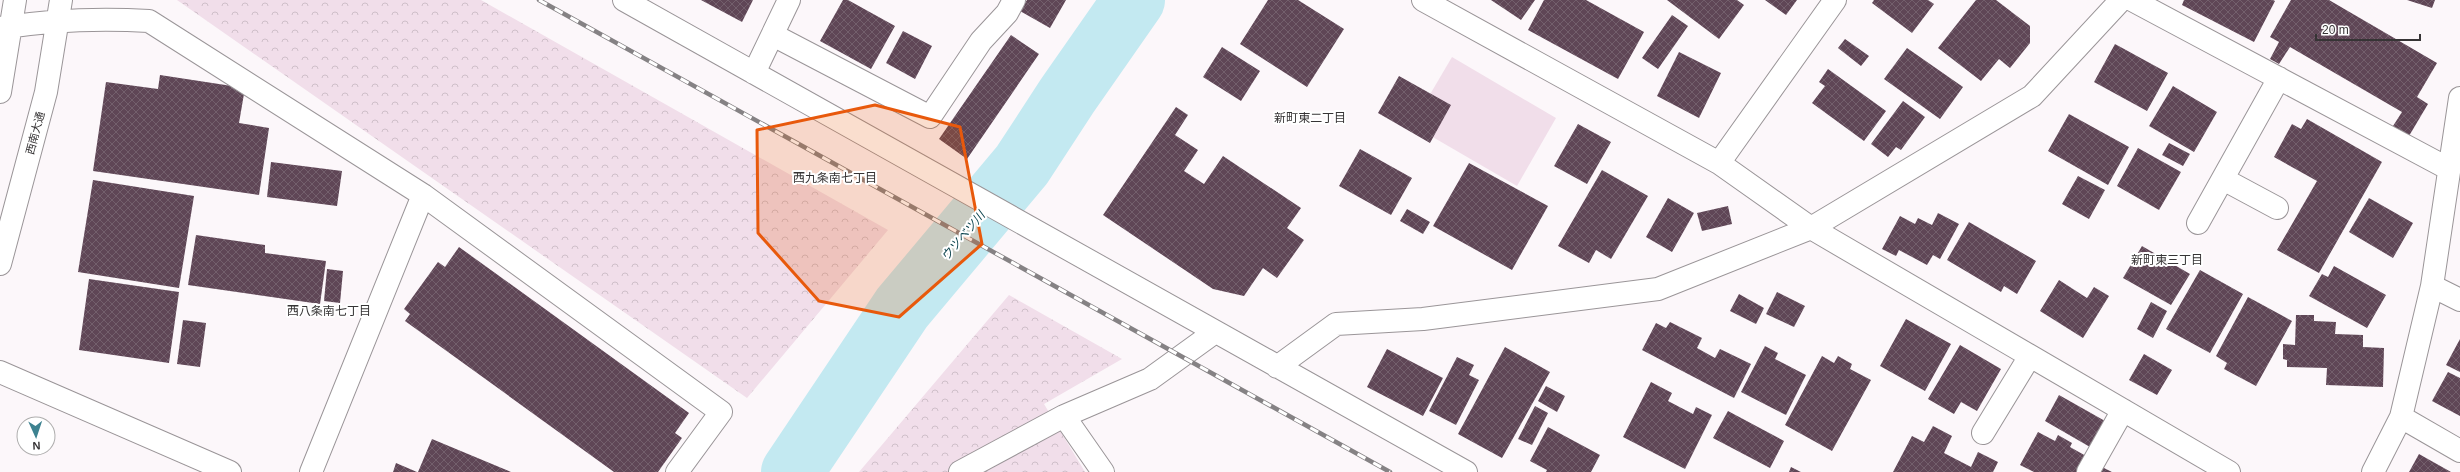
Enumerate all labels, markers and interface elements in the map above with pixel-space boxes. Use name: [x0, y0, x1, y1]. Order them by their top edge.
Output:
scale bar: [2316, 16, 2420, 42]
text: 20 m: [2322, 23, 2349, 37]
street label: 西南大通: [24, 110, 46, 156]
district label: 新町東二丁目: [1274, 111, 1346, 125]
district label: 西九条南七丁目: [793, 171, 877, 185]
water label: ウツベツ川: [938, 207, 989, 263]
district label: 新町東三丁目: [2131, 253, 2203, 267]
district label: 西八条南七丁目: [287, 304, 371, 318]
north arrow: [16, 416, 56, 456]
text: N: [32, 440, 41, 452]

